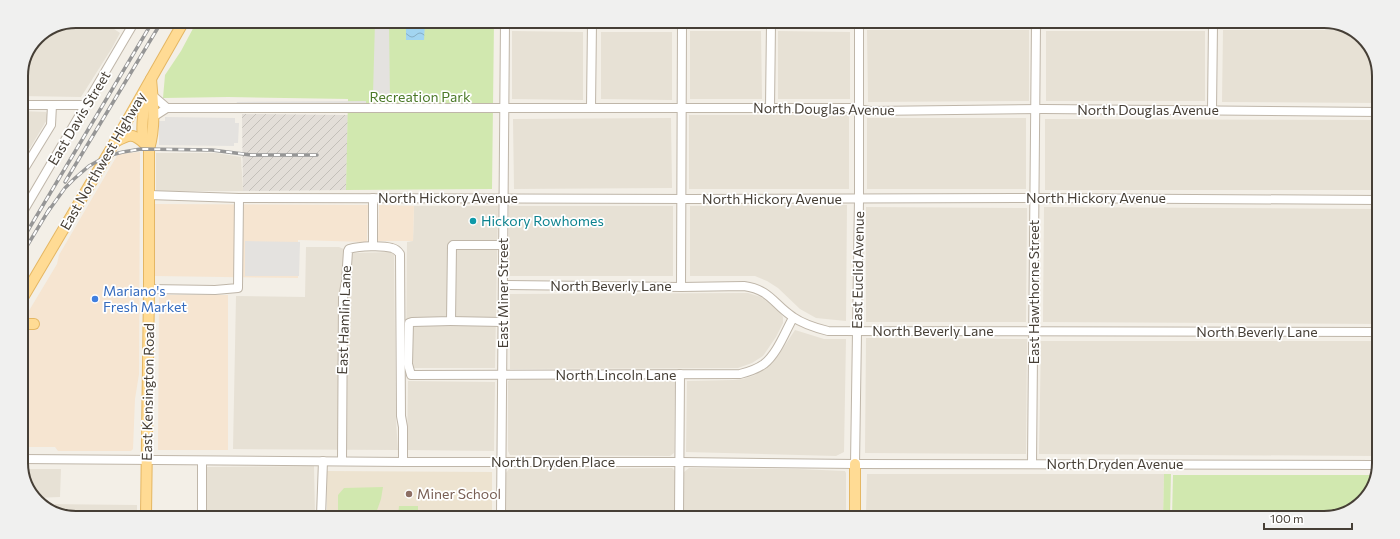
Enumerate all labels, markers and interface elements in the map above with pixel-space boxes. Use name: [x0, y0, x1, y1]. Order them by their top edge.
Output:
street label: East Davis Street: [44, 67, 114, 168]
park label: Recreation Park: [370, 88, 471, 105]
street label: East Northwest Highway: [56, 89, 149, 233]
street label: North Douglas Avenue: [753, 99, 895, 118]
street label: North Douglas Avenue: [1077, 101, 1219, 118]
street label: North Hickory Avenue: [378, 189, 518, 206]
street label: North Hickory Avenue: [1026, 189, 1166, 206]
street label: North Hickory Avenue: [702, 190, 842, 207]
street label: East Euclid Avenue: [848, 211, 867, 329]
place label: Hickory Rowhomes: [481, 212, 604, 229]
marker: Hickory Rowhomes: [468, 216, 478, 226]
street label: East Hawthorne Street: [1025, 219, 1042, 364]
street label: East Miner Street: [494, 237, 511, 348]
street label: East Hamlin Lane: [333, 265, 354, 375]
street label: North Beverly Lane: [550, 277, 672, 294]
place label: Mariano's Fresh Market: [103, 282, 187, 315]
marker: Mariano's Fresh Market: [90, 294, 100, 304]
street label: North Beverly Lane: [872, 322, 994, 339]
street label: East Kensington Road: [138, 323, 157, 461]
street label: North Beverly Lane: [1196, 323, 1318, 340]
street label: North Lincoln Lane: [556, 366, 676, 383]
street label: North Dryden Place: [491, 453, 615, 470]
street label: North Dryden Avenue: [1047, 455, 1183, 472]
place label: Miner School: [417, 485, 501, 502]
marker: Miner School: [404, 489, 414, 499]
scale bar: [1264, 505, 1352, 531]
text: 100 m: [1270, 511, 1304, 525]

